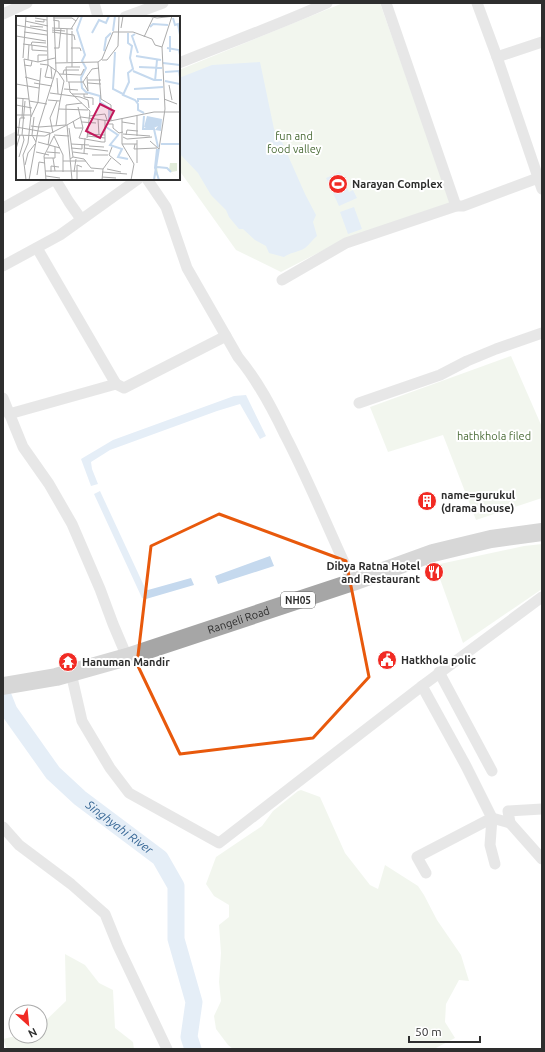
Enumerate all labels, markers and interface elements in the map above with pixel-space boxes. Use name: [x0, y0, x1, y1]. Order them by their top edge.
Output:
inset map: [16, 16, 180, 180]
park label: fun and food valley: [267, 130, 322, 155]
sports icon: Narayan Complex: [327, 173, 349, 195]
place label: Narayan Complex: [352, 178, 443, 190]
park label: hathkhola filed: [457, 430, 531, 442]
place label: name=gurukul (drama house): [441, 489, 516, 515]
building icon: name=gurukul (drama house): [416, 490, 438, 512]
place label: Dibya Ratna Hotel and Restaurant: [327, 560, 421, 585]
restaurant icon: Dibya Ratna Hotel and Restaurant: [423, 561, 445, 583]
road number: NH05: [281, 592, 315, 608]
street label: Rangeli Road: [206, 604, 271, 636]
public building icon: Hatkhola polic: [376, 649, 398, 671]
temple icon: Hanuman Mandir: [57, 651, 79, 673]
place label: Hatkhola polic: [401, 654, 477, 666]
place label: Hanuman Mandir: [82, 656, 170, 668]
water label: Singhyahi River: [83, 797, 156, 857]
north arrow: [8, 1004, 48, 1044]
scale bar: [409, 1018, 480, 1044]
text: 50 m: [415, 1025, 442, 1038]
text: N: [26, 1026, 39, 1040]

